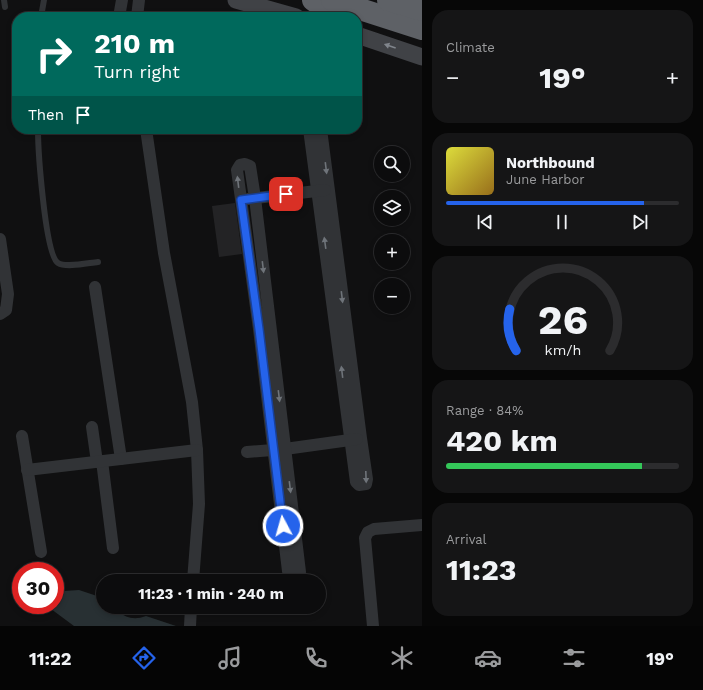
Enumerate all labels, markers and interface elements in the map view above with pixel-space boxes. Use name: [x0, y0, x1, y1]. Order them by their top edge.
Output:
text: 210 m: [94, 27, 175, 60]
icon: right: [28, 28, 80, 80]
text: Climate: [446, 40, 495, 55]
one-way arrow: [383, 43, 395, 49]
text: 19°: [539, 60, 586, 95]
text: Turn right: [94, 61, 180, 82]
text: −: [446, 65, 459, 90]
text: +: [666, 65, 679, 90]
icon: arrive: [72, 104, 94, 126]
text: Then: [28, 106, 64, 124]
map controls: [374, 146, 410, 314]
button: search: [374, 146, 410, 182]
text: Northbound: [506, 154, 595, 172]
one-way arrow: [323, 162, 329, 174]
text: June Harbor: [506, 172, 585, 187]
one-way arrow: [235, 176, 242, 188]
pin: [269, 177, 303, 211]
icon: arrive: [275, 183, 297, 205]
button: layers: [374, 190, 410, 226]
icon: previous: [474, 211, 496, 233]
icon: pause: [551, 211, 573, 233]
icon: next: [629, 211, 651, 233]
button: +: [374, 234, 410, 270]
one-way arrow: [322, 237, 328, 249]
one-way arrow: [260, 261, 266, 273]
button: −: [374, 278, 410, 314]
one-way arrow: [339, 291, 345, 303]
text: 26: [537, 295, 588, 344]
text: km/h: [544, 342, 581, 358]
one-way arrow: [339, 366, 345, 378]
one-way arrow: [276, 390, 282, 402]
text: Range · 84%: [446, 403, 523, 418]
text: 420 km: [446, 423, 558, 458]
one-way arrow: [363, 471, 369, 484]
one-way arrow: [287, 481, 293, 493]
position arrow: [262, 505, 304, 547]
text: Arrival: [446, 532, 487, 547]
text: 11:23: [446, 552, 517, 587]
speed limit sign: 30: [12, 562, 64, 614]
text: 11:23 · 1 min · 240 m: [138, 585, 284, 603]
icon: directions: [130, 644, 158, 672]
icon: music: [216, 644, 244, 672]
icon: phone: [302, 644, 330, 672]
icon: climate: [388, 644, 416, 672]
icon: car: [474, 644, 502, 672]
icon: filters: [560, 644, 588, 672]
text: 11:22: [29, 648, 71, 669]
text: 19°: [646, 648, 674, 669]

